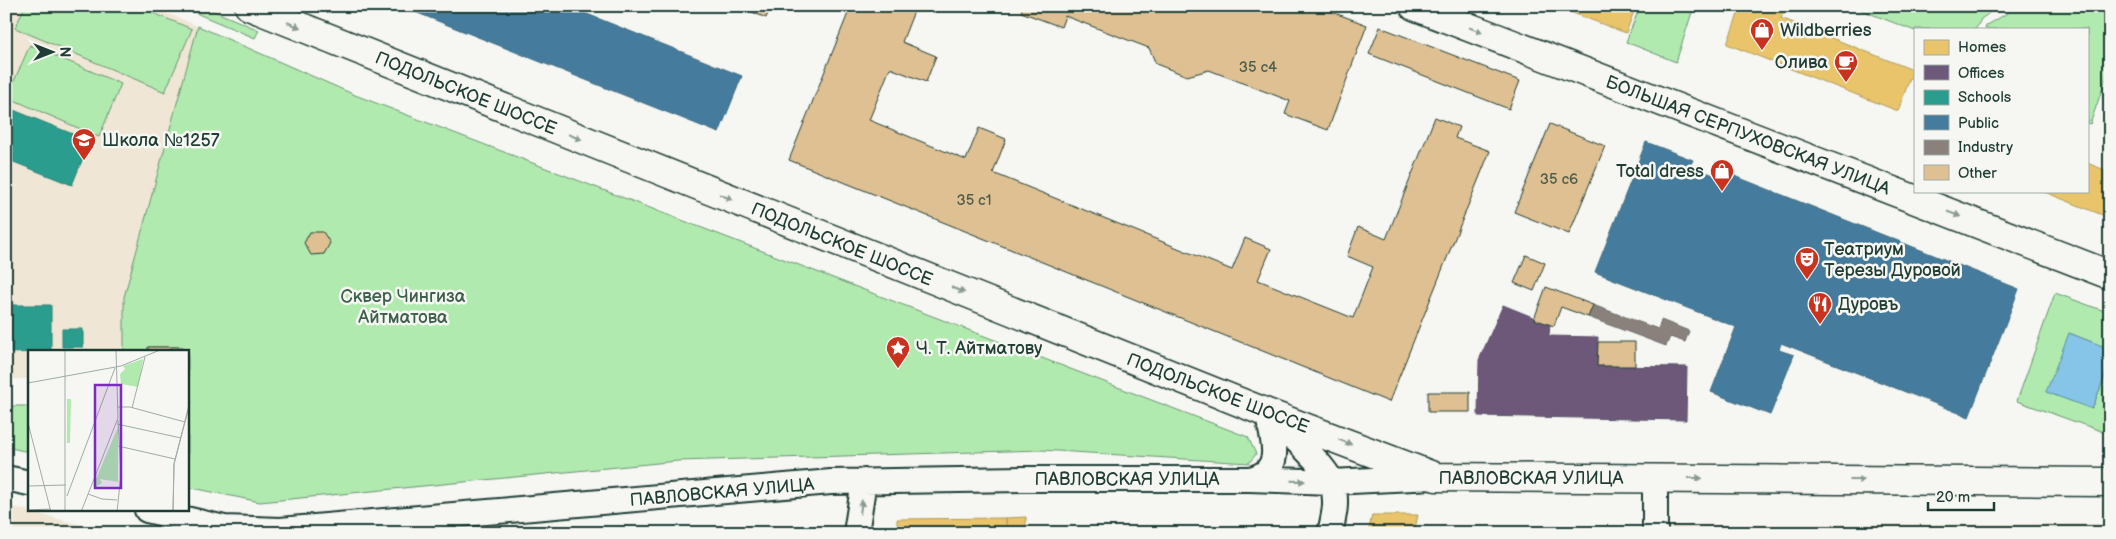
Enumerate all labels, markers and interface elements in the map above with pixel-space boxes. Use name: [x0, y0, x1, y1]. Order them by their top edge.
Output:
shop icon: Wildberries: [1749, 17, 1775, 51]
place label: Wildberries: [1780, 20, 1872, 41]
one-way arrow: [287, 21, 302, 29]
one-way arrow: [1468, 27, 1483, 34]
north arrow: [28, 28, 78, 78]
legend: [1914, 28, 2088, 192]
text: Homes: [1958, 38, 2007, 57]
text: N: [56, 47, 73, 57]
street label: ПОДОЛЬСКОЕ ШОССЕ: [372, 47, 560, 139]
cafe icon: Олива: [1833, 49, 1859, 83]
place label: Олива: [1775, 52, 1828, 73]
house number: 35 с4: [1239, 58, 1277, 77]
text: Offices: [1958, 64, 2005, 83]
street label: БОЛЬШАЯ СЕРПУХОВСКАЯ УЛИЦА: [1603, 71, 1893, 200]
text: Schools: [1958, 88, 2012, 107]
text: Public: [1958, 114, 1999, 133]
school or university icon: Школа №1257: [71, 127, 97, 161]
place label: Школа №1257: [102, 130, 220, 151]
one-way arrow: [568, 133, 583, 141]
text: Industry: [1958, 138, 2013, 157]
shop icon: Total dress: [1709, 158, 1735, 192]
place label: Total dress: [1616, 161, 1704, 182]
text: Other: [1958, 164, 1997, 183]
house number: 35 с6: [1540, 170, 1578, 189]
house number: 35 с1: [956, 191, 992, 210]
one-way arrow: [719, 194, 733, 202]
street label: ПОДОЛЬСКОЕ ШОССЕ: [748, 198, 936, 290]
one-way arrow: [1947, 211, 1961, 219]
place label: Театриум Терезы Дуровой: [1824, 239, 1961, 281]
theatre icon: Театриум Терезы Дуровой: [1794, 246, 1820, 280]
park label: Сквер Чингиза Айтматова: [341, 286, 466, 328]
one-way arrow: [951, 286, 966, 294]
restaurant icon: Дуровъ: [1807, 291, 1833, 325]
place label: Дуровъ: [1838, 294, 1898, 315]
place icon: Ч. Т. Айтматову: [885, 335, 911, 369]
place label: Ч. Т. Айтматову: [916, 338, 1043, 359]
street label: ПОДОЛЬСКОЕ ШОССЕ: [1124, 349, 1312, 438]
inset map: [28, 350, 189, 512]
one-way arrow: [1338, 439, 1352, 447]
street label: ПАВЛОВСКАЯ УЛИЦА: [1439, 468, 1624, 489]
street label: ПАВЛОВСКАЯ УЛИЦА: [1035, 469, 1220, 490]
street label: ПАВЛОВСКАЯ УЛИЦА: [629, 474, 815, 511]
one-way arrow: [1687, 474, 1703, 482]
one-way arrow: [1850, 476, 1866, 484]
one-way arrow: [1290, 477, 1306, 485]
scale bar: [1928, 479, 1995, 511]
text: 20 m: [1936, 488, 1970, 507]
one-way arrow: [857, 498, 865, 514]

